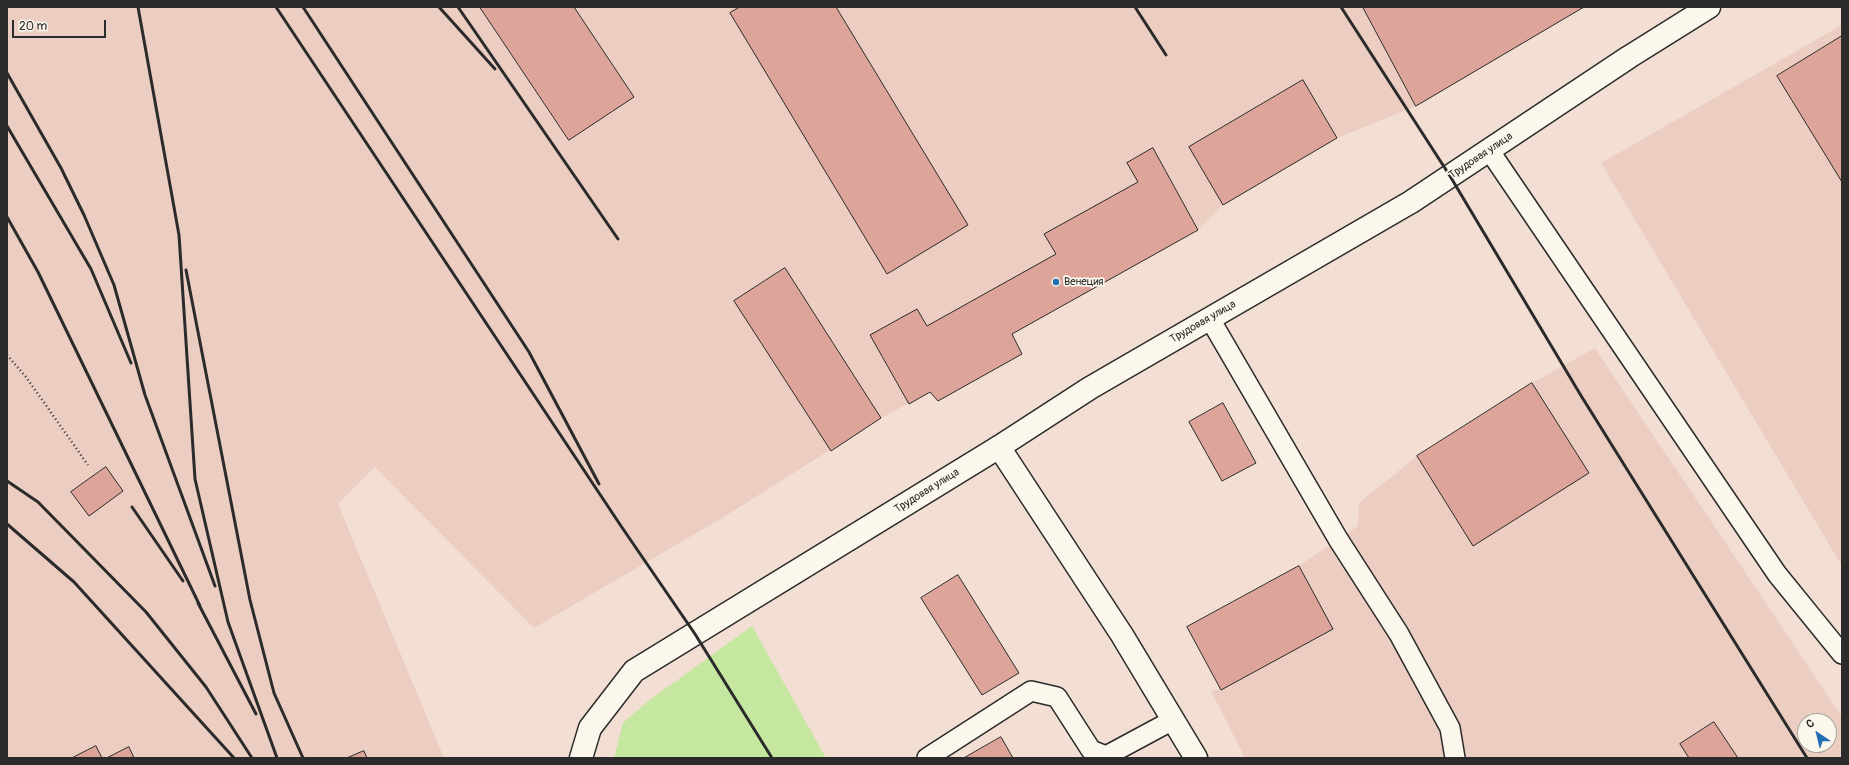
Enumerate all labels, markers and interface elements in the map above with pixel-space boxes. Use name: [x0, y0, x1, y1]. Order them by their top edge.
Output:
scale bar: [14, 12, 108, 38]
text: 20 m: [19, 19, 47, 34]
street label: Трудовая улица: [1447, 130, 1515, 182]
place label: Венеция: [1064, 275, 1104, 289]
marker: Венеция: [1051, 277, 1061, 287]
street label: Трудовая улица: [1168, 298, 1238, 346]
street label: Трудовая улица: [892, 466, 962, 516]
north arrow: [1797, 713, 1837, 753]
text: С: [1804, 716, 1817, 731]

